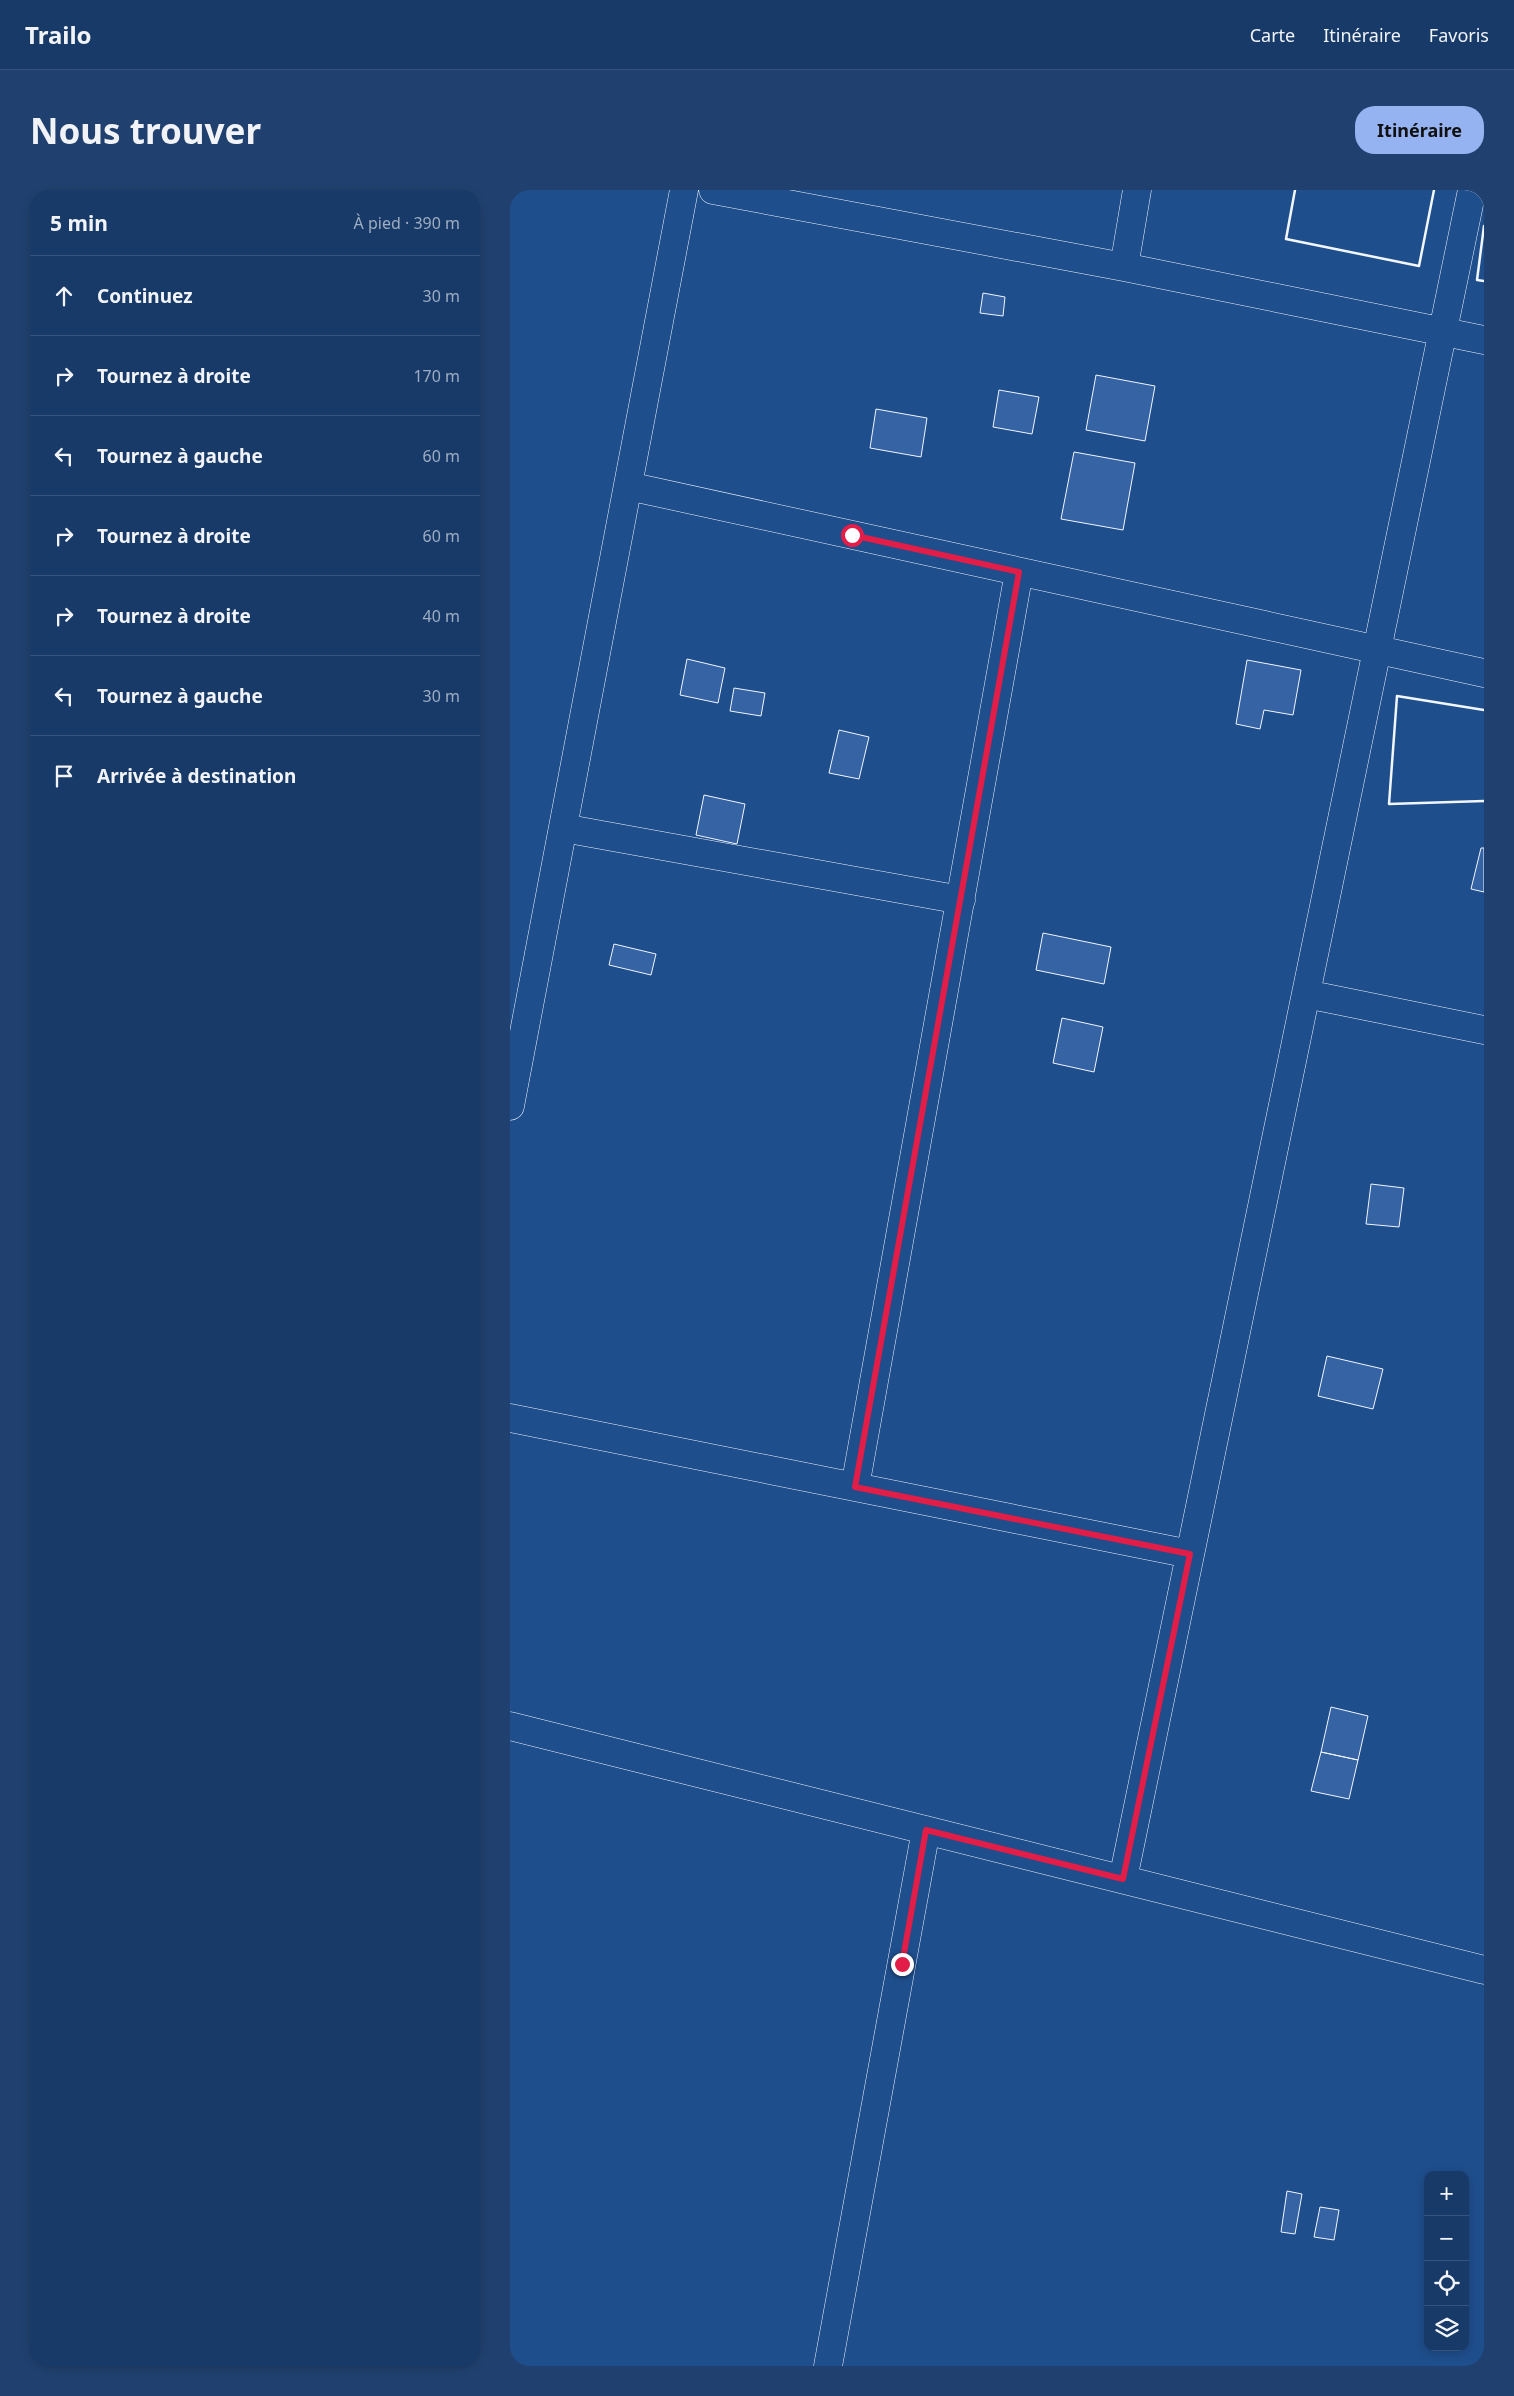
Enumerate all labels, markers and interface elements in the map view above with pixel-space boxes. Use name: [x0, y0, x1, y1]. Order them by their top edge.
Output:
text: Trailo: [25, 18, 92, 51]
text: Carte: [1250, 23, 1295, 47]
text: Itinéraire: [1323, 23, 1401, 47]
text: Favoris: [1429, 23, 1489, 47]
button: Itinéraire: [1355, 106, 1484, 154]
text: Nous trouver: [30, 107, 261, 154]
text: 5 min: [50, 209, 108, 237]
text: À pied · 390 m: [354, 212, 460, 234]
icon: ahead: [50, 282, 78, 310]
text: Continuez: [97, 283, 193, 309]
text: 30 m: [423, 285, 460, 307]
icon: right: [50, 362, 78, 390]
text: Tournez à droite: [97, 363, 251, 389]
text: 170 m: [413, 365, 460, 387]
icon: left: [50, 442, 78, 470]
text: Tournez à gauche: [97, 443, 263, 469]
text: 60 m: [423, 445, 460, 467]
icon: right: [50, 522, 78, 550]
text: Tournez à droite: [97, 523, 251, 549]
route start: [841, 524, 864, 547]
text: 60 m: [423, 525, 460, 547]
icon: right: [50, 602, 78, 630]
text: Tournez à droite: [97, 603, 251, 629]
text: 40 m: [423, 605, 460, 627]
icon: left: [50, 682, 78, 710]
text: Tournez à gauche: [97, 683, 263, 709]
text: 30 m: [423, 685, 460, 707]
icon: arrive: [50, 762, 78, 790]
text: Arrivée à destination: [97, 763, 296, 789]
route end: [891, 1953, 914, 1976]
map controls: [1424, 2171, 1469, 2351]
button: +: [1424, 2171, 1469, 2216]
button: −: [1424, 2216, 1469, 2261]
button: locate: [1424, 2261, 1469, 2306]
button: layers: [1424, 2306, 1469, 2351]

